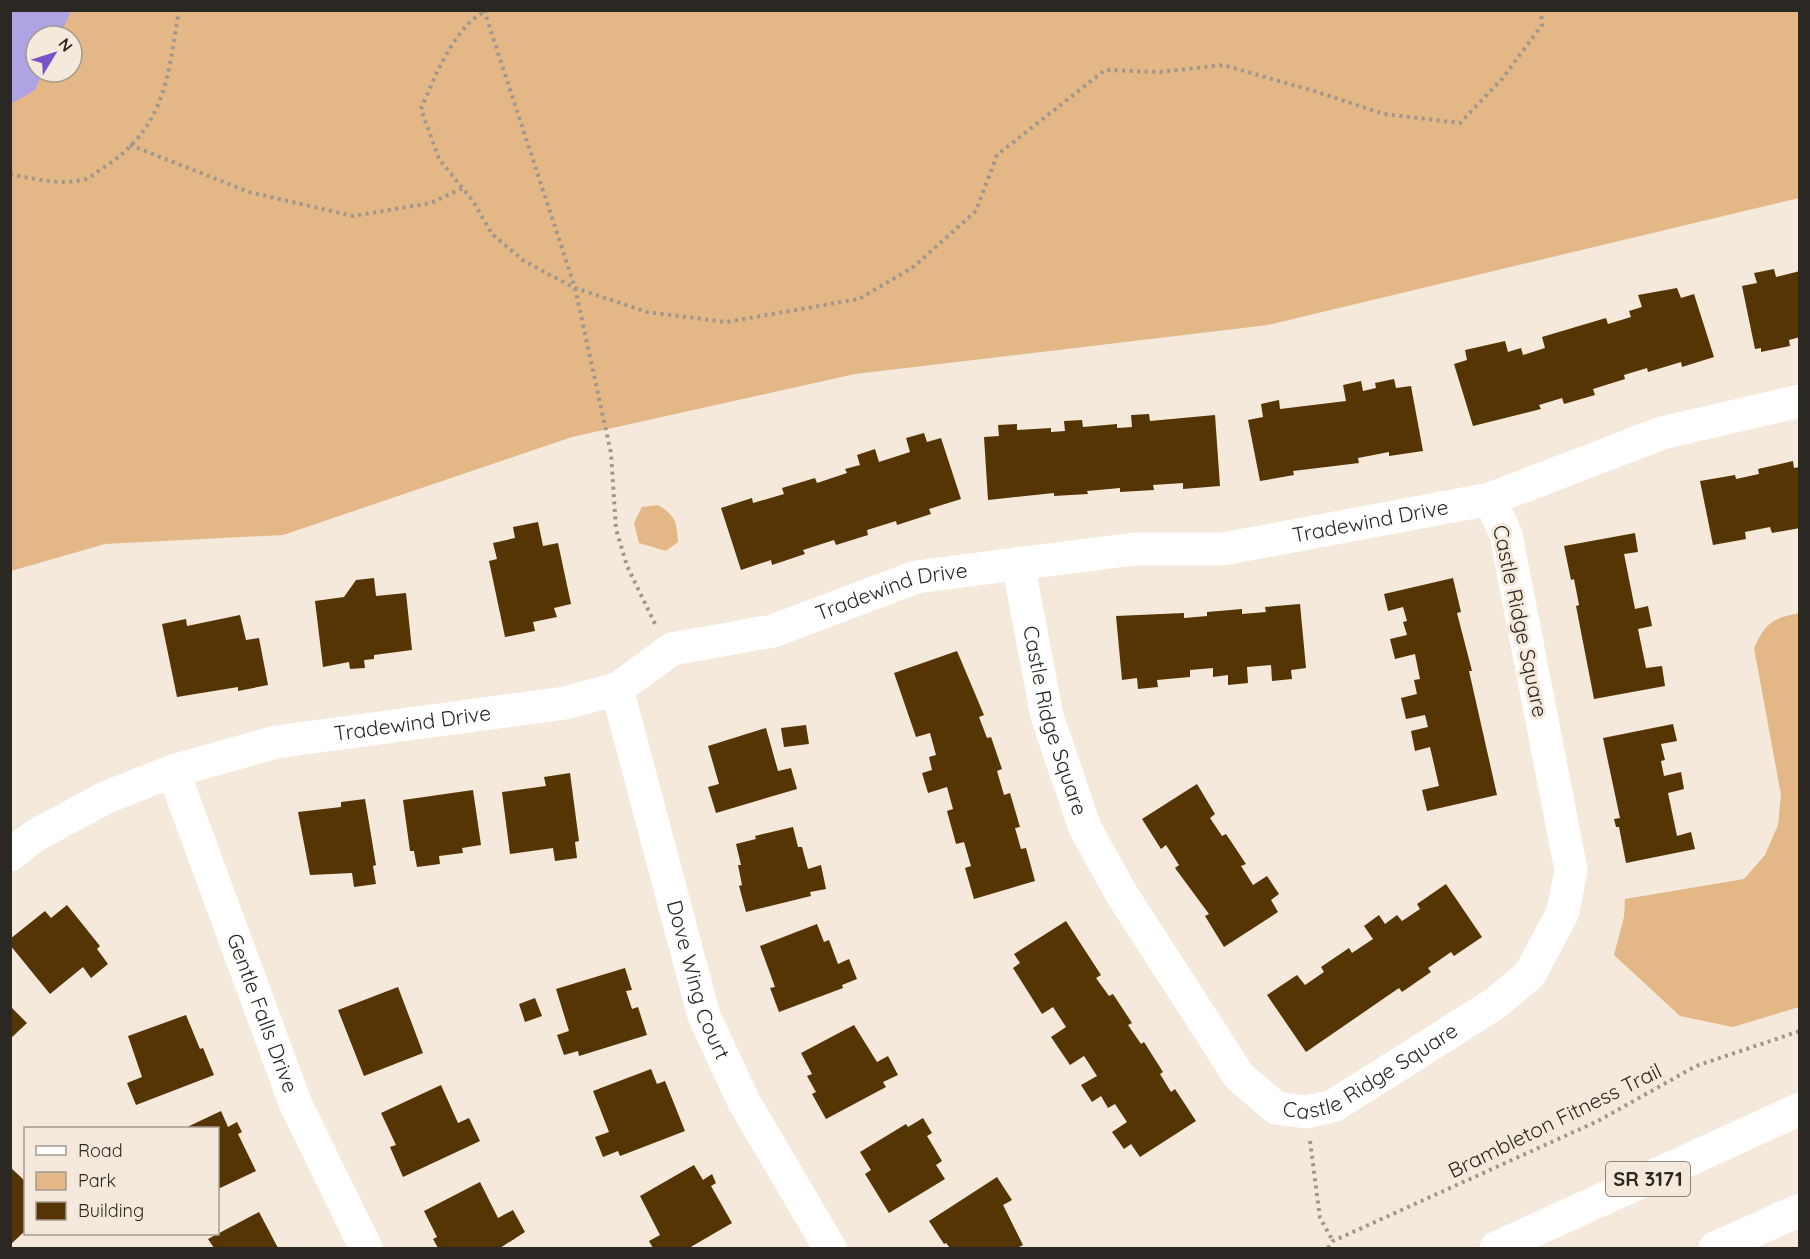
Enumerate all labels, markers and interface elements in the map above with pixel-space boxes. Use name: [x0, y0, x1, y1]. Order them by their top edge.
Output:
north arrow: [24, 24, 84, 84]
text: N: [54, 34, 77, 56]
street label: Tradewind Drive: [1290, 493, 1450, 548]
street label: Castle Ridge Square: [1488, 522, 1554, 719]
street label: Tradewind Drive: [812, 557, 969, 626]
street label: Castle Ridge Square: [1018, 623, 1094, 819]
street label: Tradewind Drive: [332, 699, 492, 746]
street label: Dove Wing Court: [662, 897, 736, 1063]
street label: Gentle Falls Drive: [222, 929, 304, 1096]
street label: Castle Ridge Square: [1281, 1017, 1462, 1124]
street label: Brambleton Fitness Trail: [1444, 1057, 1666, 1183]
legend: [24, 1127, 219, 1235]
text: Road: [78, 1139, 123, 1162]
road number: SR 3171: [1606, 1162, 1690, 1196]
text: Park: [78, 1169, 116, 1192]
text: Building: [78, 1199, 144, 1222]

